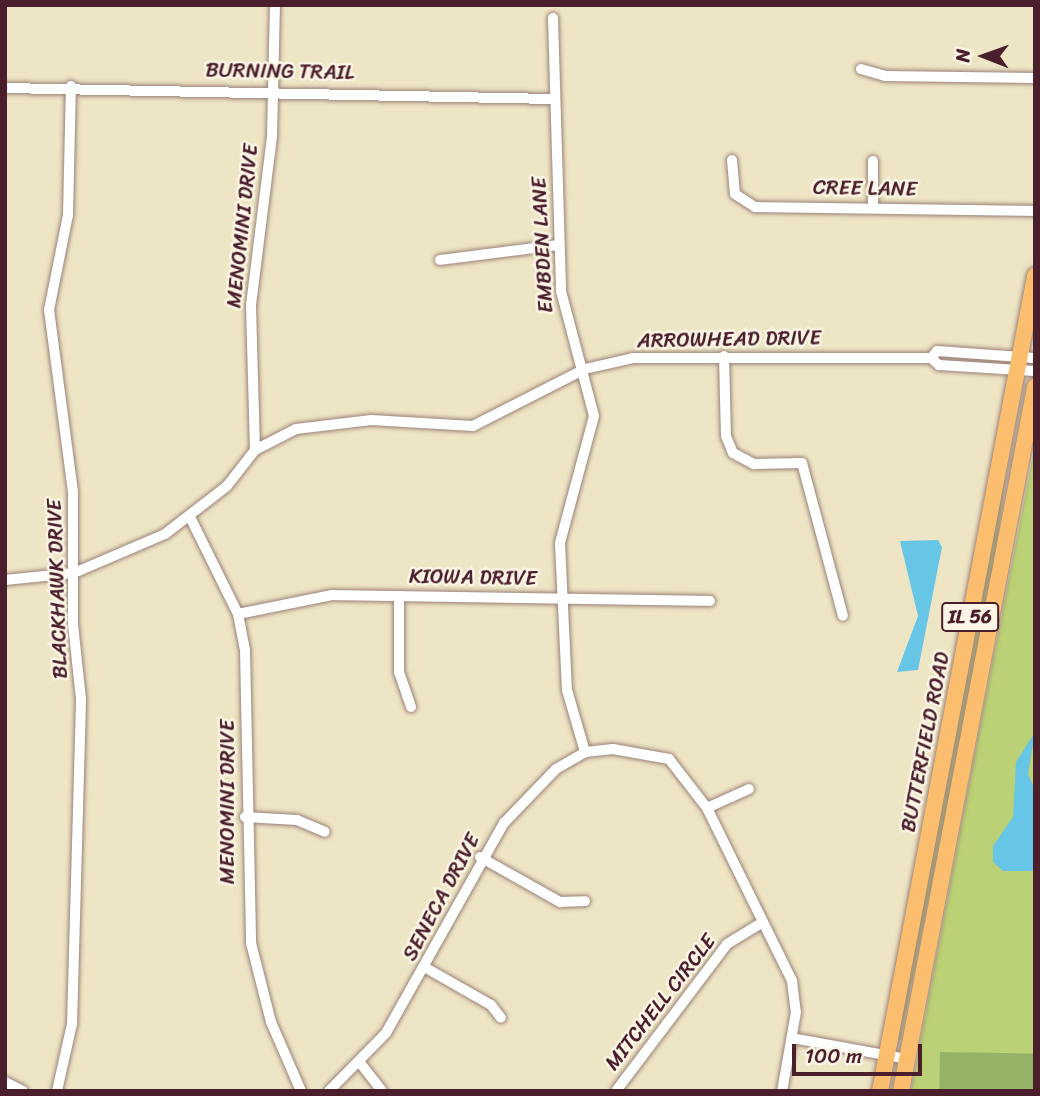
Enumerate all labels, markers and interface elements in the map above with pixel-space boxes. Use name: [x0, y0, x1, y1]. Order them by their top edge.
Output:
north arrow: [949, 21, 1019, 91]
text: N: [946, 49, 979, 63]
street label: BURNING TRAIL: [205, 57, 355, 85]
street label: MENOMINI DRIVE: [221, 142, 263, 310]
street label: CREE LANE: [813, 174, 917, 202]
street label: EMBDEN LANE: [526, 176, 558, 314]
street label: ARROWHEAD DRIVE: [636, 325, 822, 353]
street label: BLACKHAWK DRIVE: [41, 497, 73, 681]
street label: KIOWA DRIVE: [409, 563, 537, 591]
road number: IL 56: [940, 602, 1000, 632]
street label: BUTTERFIELD ROAD: [895, 650, 955, 834]
street label: MENOMINI DRIVE: [214, 719, 240, 885]
street label: SENECA DRIVE: [397, 829, 485, 965]
street label: MITCHELL CIRCLE: [598, 928, 722, 1076]
scale bar: [795, 1030, 925, 1074]
text: 100 m: [805, 1037, 862, 1075]

